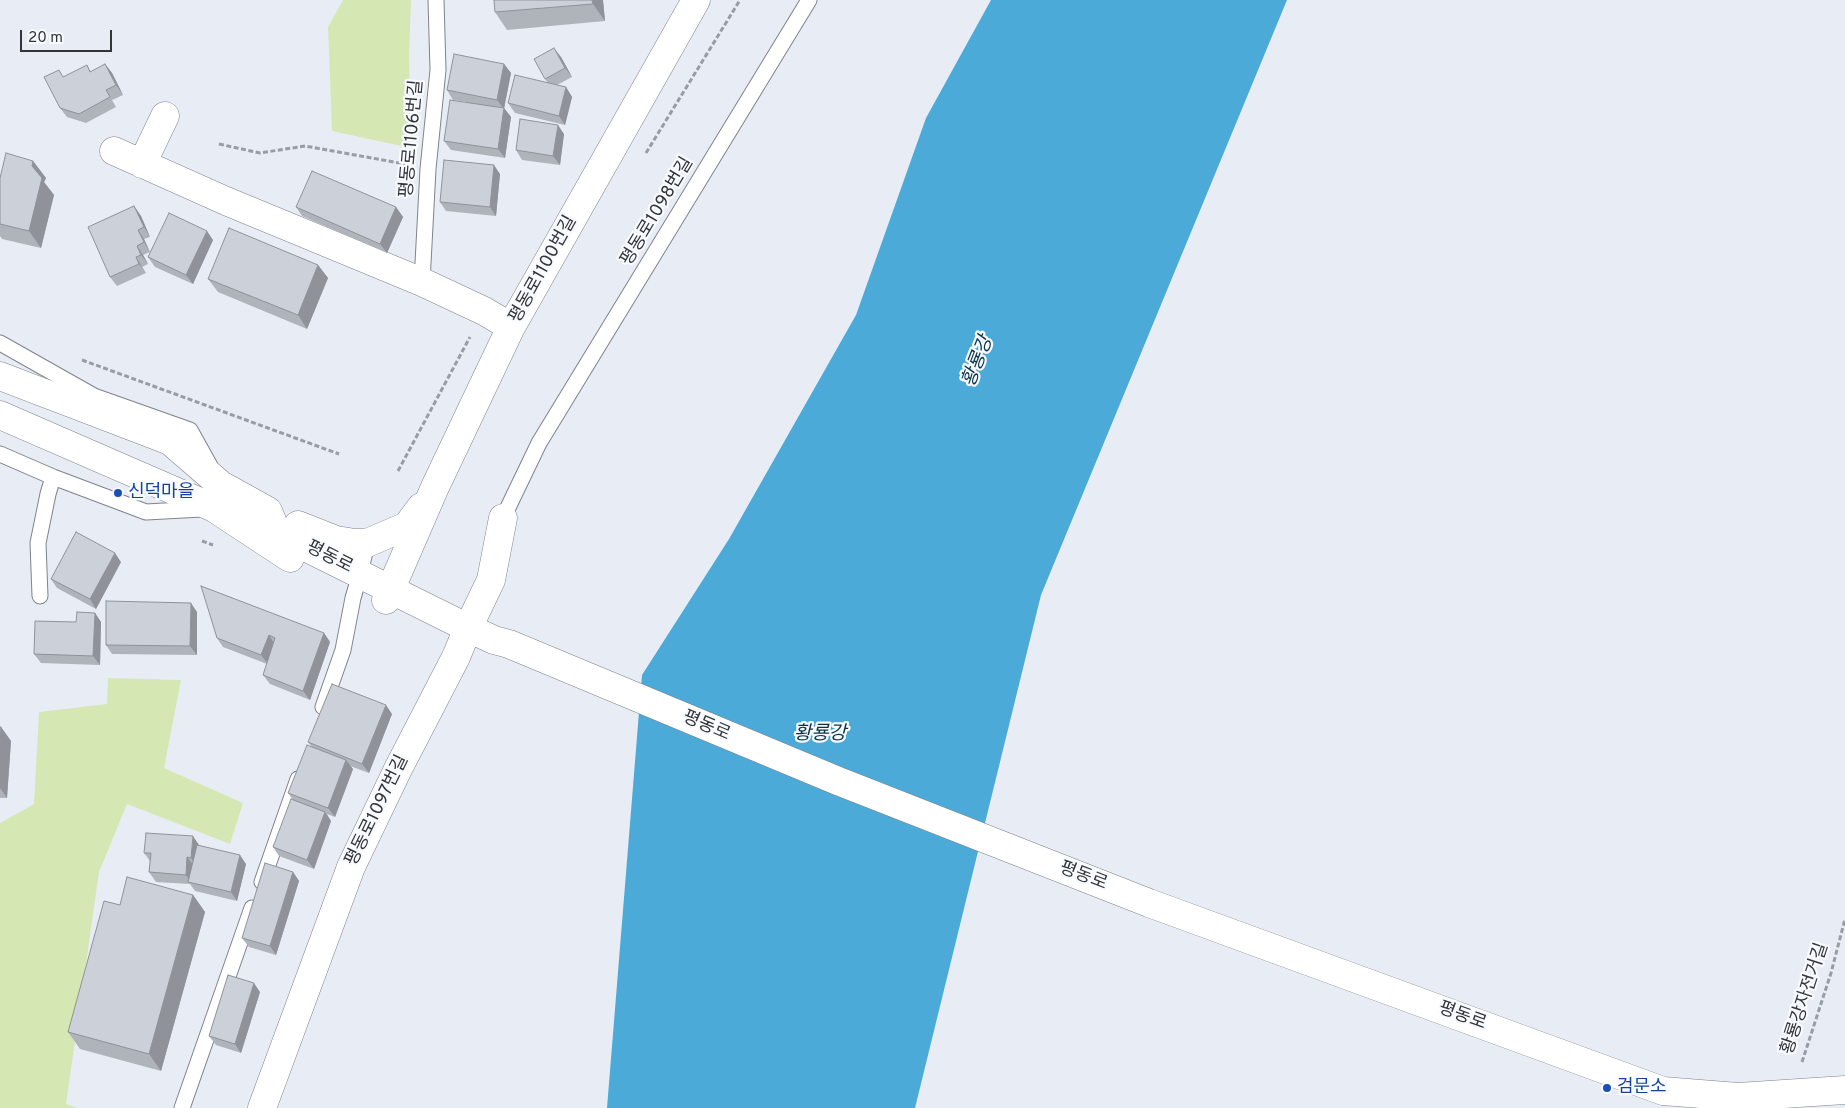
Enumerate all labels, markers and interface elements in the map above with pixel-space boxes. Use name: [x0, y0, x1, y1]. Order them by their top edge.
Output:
scale bar: [22, 20, 115, 52]
text: 20 m: [28, 29, 63, 48]
street label: 평동로1106번길: [397, 79, 429, 199]
street label: 평동로1098번길: [617, 154, 699, 270]
street label: 평동로1100번길: [506, 213, 582, 327]
water label: 황룡강: [959, 333, 999, 391]
place label: 신덕마을: [128, 482, 194, 504]
marker: 신덕마을: [112, 487, 124, 499]
street label: 평동로: [302, 537, 356, 579]
street label: 평동로: [679, 707, 733, 747]
water label: 황룡강: [794, 724, 846, 746]
street label: 평동로1097번길: [342, 752, 414, 870]
street label: 평동로: [1056, 858, 1110, 896]
street label: 황룡강자전거길: [1778, 941, 1834, 1057]
street label: 평동로: [1435, 998, 1489, 1036]
place label: 검문소: [1617, 1077, 1667, 1099]
marker: 검문소: [1601, 1082, 1613, 1094]

